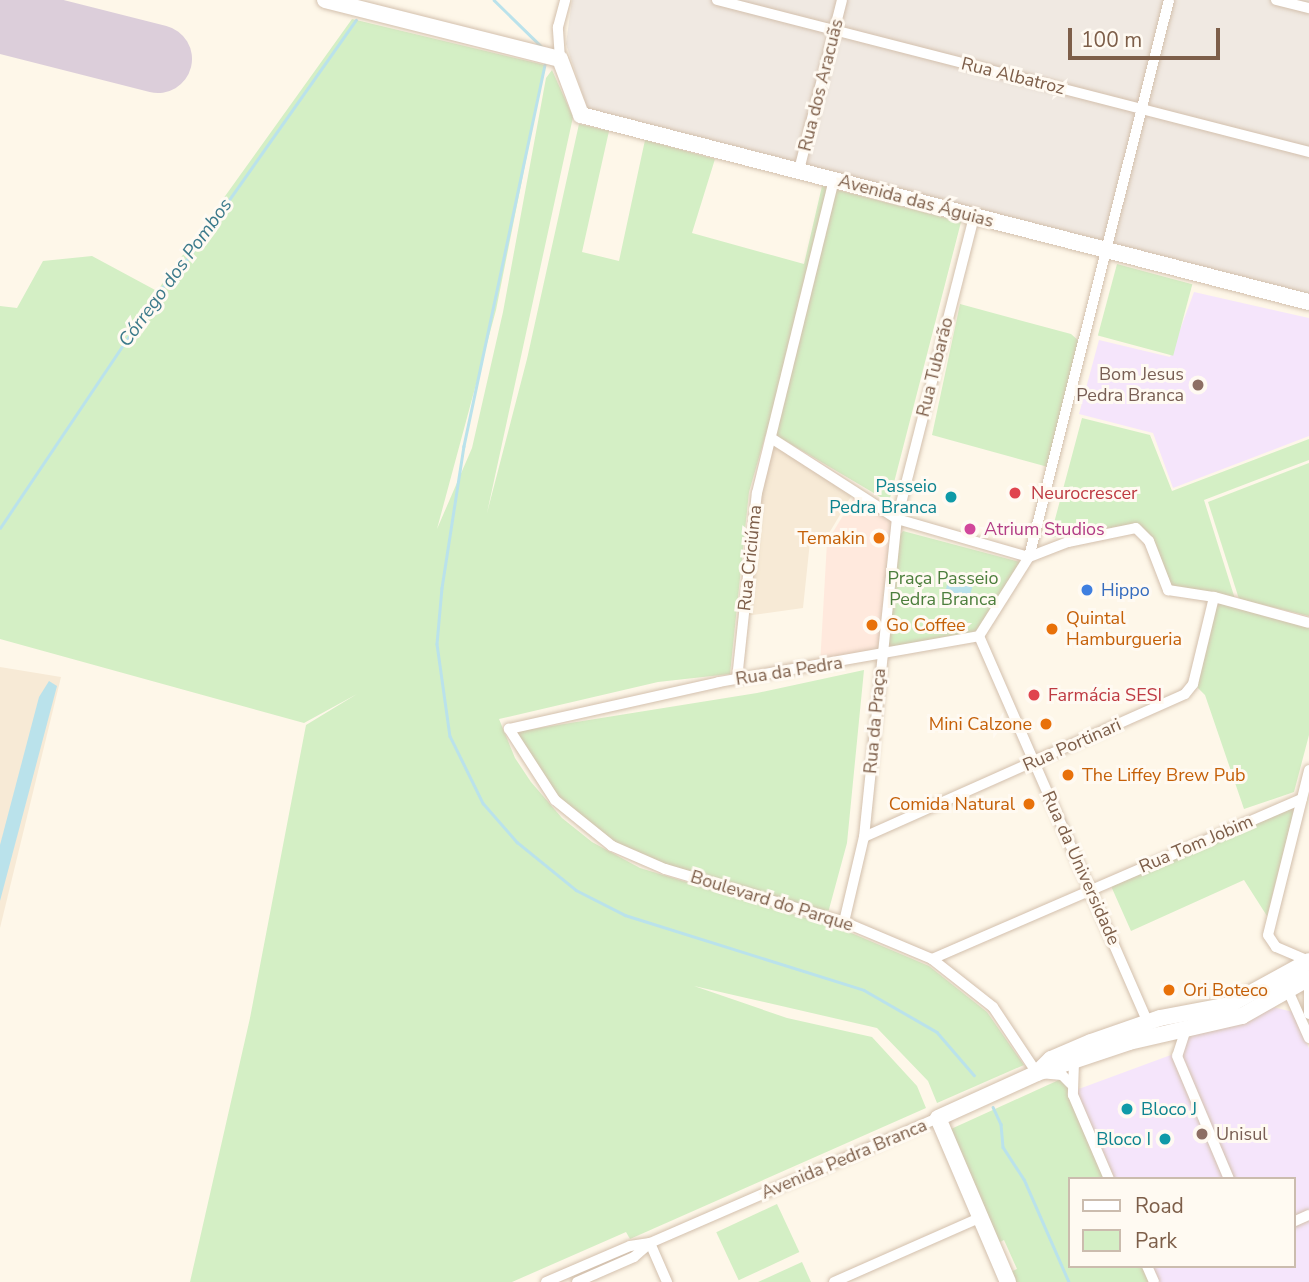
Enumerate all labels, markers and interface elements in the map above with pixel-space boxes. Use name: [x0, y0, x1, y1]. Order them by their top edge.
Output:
scale bar: [1071, 14, 1223, 58]
street label: Rua dos Aracuãs: [794, 17, 848, 153]
text: 100 m: [1081, 26, 1142, 54]
street label: Rua Albatroz: [959, 53, 1067, 99]
street label: Avenida das Águias: [836, 170, 996, 232]
water label: Córrego dos Pombos: [115, 194, 237, 352]
street label: Rua Tubarão: [912, 315, 958, 419]
place label: Bom Jesus Pedra Branca: [1076, 364, 1184, 406]
marker: Bom Jesus Pedra Branca: [1190, 377, 1206, 393]
place label: Passeio Pedra Branca: [829, 476, 937, 518]
place label: Neurocrescer: [1031, 482, 1137, 504]
marker: Neurocrescer: [1005, 483, 1025, 503]
marker: Passeio Pedra Branca: [943, 489, 959, 505]
street label: Rua Criciúma: [734, 504, 766, 612]
place label: Atrium Studios: [984, 518, 1105, 540]
marker: Atrium Studios: [962, 521, 978, 537]
place label: Temakin: [798, 527, 865, 549]
marker: Temakin: [871, 530, 887, 546]
park label: Praça Passeio Pedra Branca: [887, 568, 999, 610]
place label: Hippo: [1101, 579, 1150, 601]
marker: Hippo: [1079, 582, 1095, 598]
place label: Quintal Hamburgueria: [1066, 608, 1182, 650]
place label: Go Coffee: [886, 614, 966, 636]
marker: Go Coffee: [864, 617, 880, 633]
marker: Quintal Hamburgueria: [1044, 621, 1060, 637]
street label: Rua da Pedra: [734, 652, 844, 690]
street label: Rua da Praça: [860, 667, 890, 775]
place label: Farmácia SESI: [1048, 684, 1162, 706]
marker: Farmácia SESI: [1026, 687, 1042, 703]
place label: Mini Calzone: [929, 713, 1032, 735]
street label: Rua Portinari: [1020, 714, 1124, 776]
marker: Mini Calzone: [1038, 716, 1054, 732]
place label: The Liffey Brew Pub: [1082, 764, 1246, 786]
marker: The Liffey Brew Pub: [1060, 767, 1076, 783]
street label: Rua da Universidade: [1037, 788, 1125, 948]
place label: Comida Natural: [889, 793, 1015, 815]
marker: Comida Natural: [1021, 796, 1037, 812]
street label: Rua Tom Jobim: [1136, 810, 1256, 878]
street label: Boulevard do Parque: [688, 866, 856, 936]
place label: Ori Boteco: [1183, 979, 1268, 1001]
marker: Ori Boteco: [1161, 982, 1177, 998]
place label: Bloco J: [1141, 1098, 1197, 1120]
marker: Bloco J: [1119, 1101, 1135, 1117]
street label: Avenida Pedra Branca: [758, 1114, 930, 1204]
place label: Unisul: [1216, 1123, 1268, 1145]
marker: Unisul: [1194, 1126, 1210, 1142]
place label: Bloco I: [1096, 1128, 1151, 1150]
marker: Bloco I: [1157, 1131, 1173, 1147]
legend: [1068, 1177, 1295, 1268]
text: Road: [1135, 1192, 1184, 1220]
text: Park: [1135, 1227, 1177, 1255]

